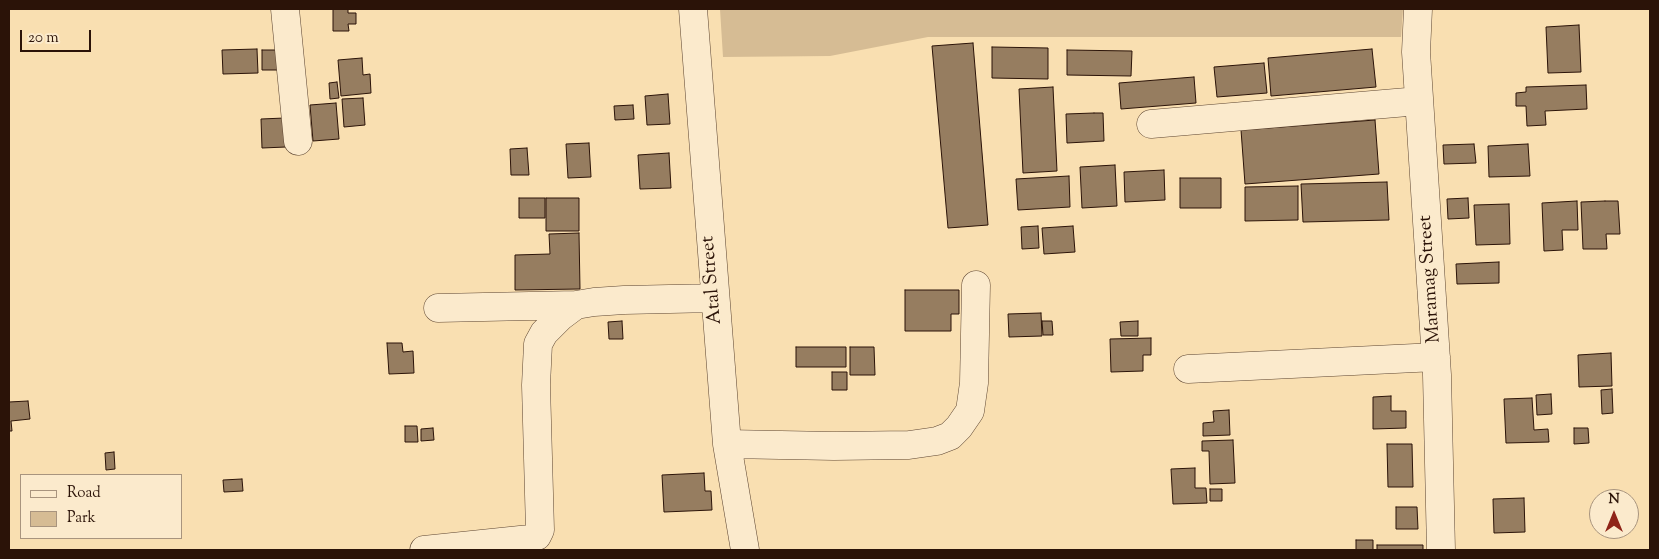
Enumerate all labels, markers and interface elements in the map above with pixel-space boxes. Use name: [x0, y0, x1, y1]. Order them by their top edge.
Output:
scale bar: [22, 20, 94, 52]
text: 20 m: [28, 28, 59, 49]
street label: Maramag Street: [1415, 214, 1447, 344]
street label: Atal Street: [698, 235, 728, 325]
legend: [20, 474, 182, 539]
text: Road: [67, 483, 101, 504]
north arrow: [1589, 489, 1639, 539]
text: N: [1608, 490, 1620, 510]
text: Park: [67, 508, 96, 529]

